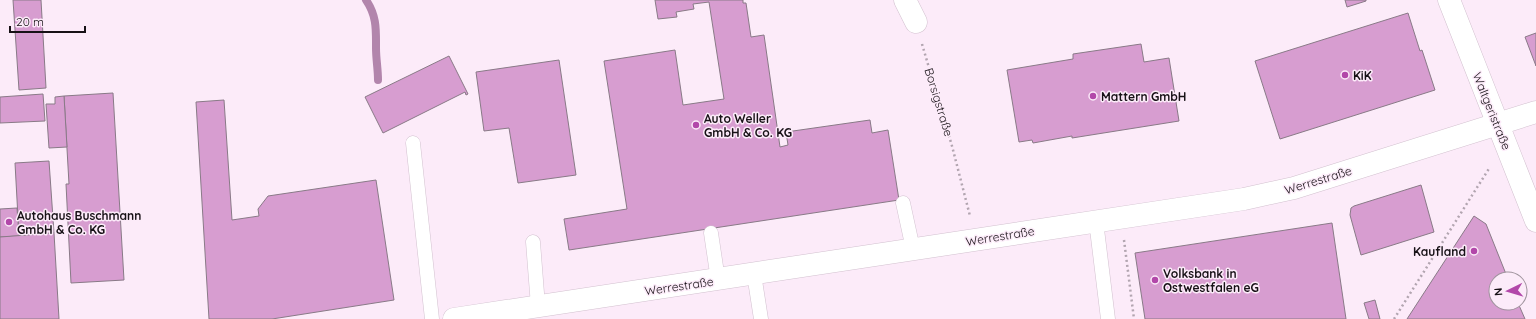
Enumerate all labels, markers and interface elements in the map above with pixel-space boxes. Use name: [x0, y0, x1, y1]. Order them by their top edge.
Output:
scale bar: [10, 8, 85, 34]
text: 20 m: [16, 14, 44, 29]
street label: Borsigstraße: [921, 66, 957, 138]
place label: KiK: [1353, 68, 1372, 83]
marker: KiK: [1340, 70, 1350, 80]
street label: Waltgeristraße: [1470, 70, 1514, 152]
place label: Mattern GmbH: [1101, 89, 1187, 104]
marker: Mattern GmbH: [1088, 91, 1098, 101]
place label: Auto Weller GmbH & Co. KG: [704, 111, 792, 140]
marker: Auto Weller GmbH & Co. KG: [691, 120, 701, 130]
street label: Werrestraße: [1283, 163, 1354, 197]
place label: Autohaus Buschmann GmbH & Co. KG: [17, 208, 141, 237]
marker: Autohaus Buschmann GmbH & Co. KG: [4, 217, 14, 227]
street label: Werrestraße: [965, 223, 1036, 249]
place label: Kaufland: [1413, 244, 1466, 259]
marker: Kaufland: [1469, 246, 1479, 256]
place label: Volksbank in Ostwestfalen eG: [1163, 266, 1259, 295]
north arrow: [1488, 271, 1528, 311]
street label: Werrestraße: [644, 274, 715, 298]
marker: Volksbank in Ostwestfalen eG: [1150, 275, 1160, 285]
text: N: [1491, 287, 1505, 297]

